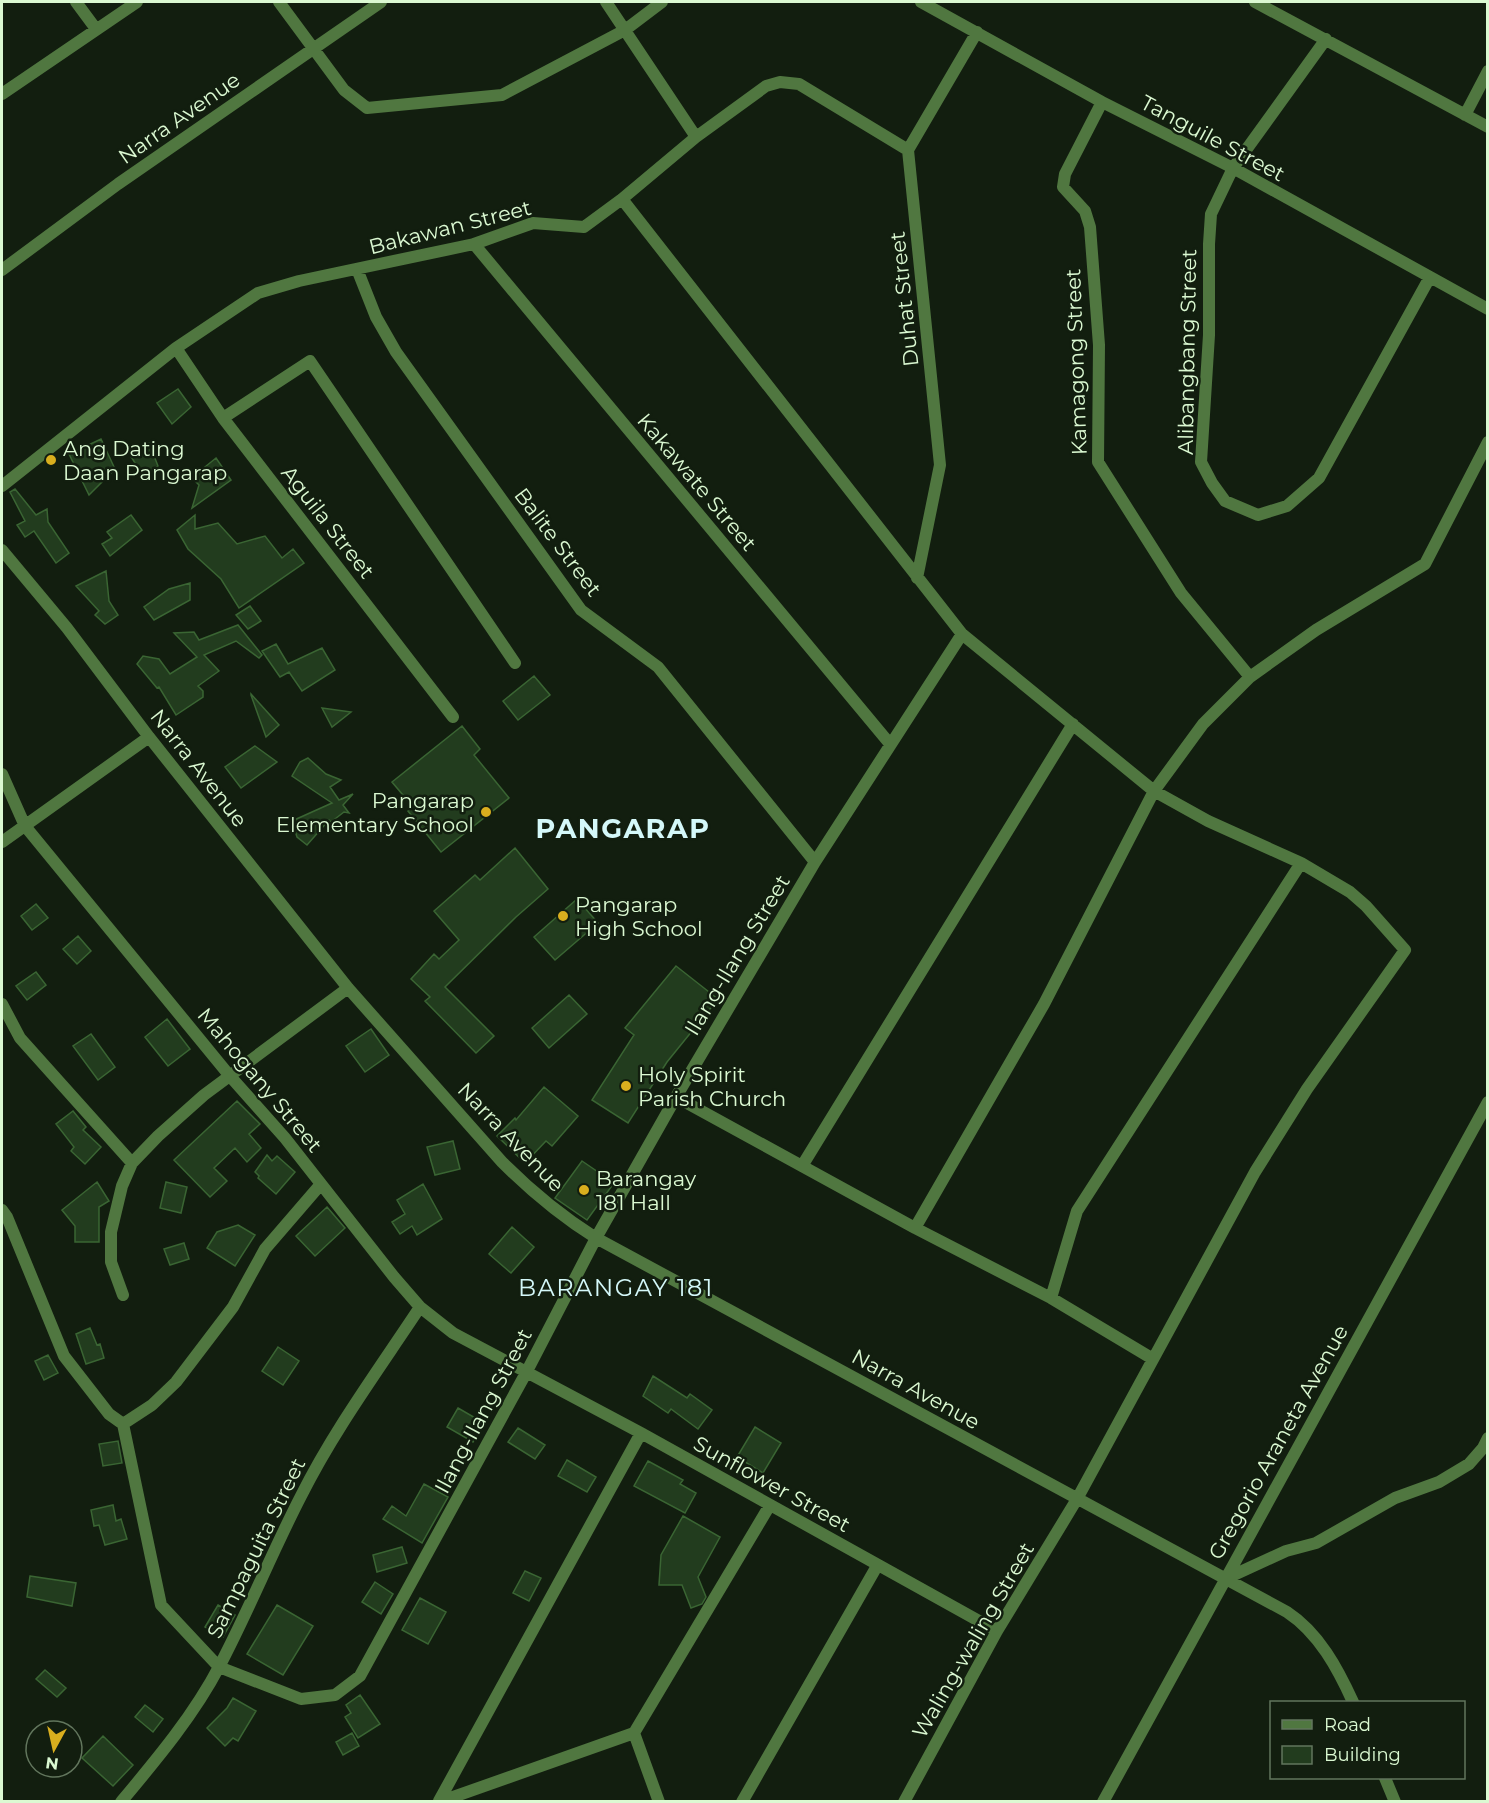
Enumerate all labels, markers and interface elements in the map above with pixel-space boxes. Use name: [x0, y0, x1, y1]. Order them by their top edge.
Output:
street label: Narra Avenue: [113, 67, 245, 169]
street label: Tanguile Street: [1137, 90, 1289, 186]
street label: Bakawan Street: [366, 195, 534, 259]
street label: Duhat Street: [884, 230, 924, 368]
street label: Alibangbang Street: [1173, 249, 1201, 455]
street label: Kamagong Street: [1060, 268, 1092, 456]
street label: Kakawate Street: [632, 408, 762, 556]
place label: Ang Dating Daan Pangarap: [63, 436, 227, 485]
marker: Ang Dating Daan Pangarap: [44, 453, 58, 467]
street label: Aguila Street: [276, 461, 380, 583]
street label: Balite Street: [509, 483, 607, 601]
street label: Narra Avenue: [145, 704, 253, 832]
place label: Pangarap Elementary School: [276, 788, 474, 837]
marker: Pangarap Elementary School: [479, 805, 493, 819]
district label: PANGARAP: [536, 812, 710, 845]
street label: Ilang-Ilang Street: [679, 870, 795, 1040]
place label: Pangarap High School: [575, 892, 703, 941]
marker: Pangarap High School: [556, 909, 570, 923]
street label: Mahogany Street: [192, 1003, 328, 1157]
place label: Holy Spirit Parish Church: [638, 1062, 786, 1111]
street label: Narra Avenue: [453, 1077, 569, 1197]
marker: Holy Spirit Parish Church: [619, 1079, 633, 1093]
place label: Barangay 181 Hall: [596, 1166, 697, 1215]
marker: Barangay 181 Hall: [577, 1183, 591, 1197]
district label: BARANGAY 181: [518, 1273, 714, 1302]
street label: Gregorio Araneta Avenue: [1203, 1320, 1353, 1564]
street label: Ilang-Ilang Street: [429, 1324, 537, 1498]
street label: Narra Avenue: [848, 1344, 984, 1434]
street label: Sunflower Street: [689, 1431, 855, 1537]
street label: Sampaguita Street: [201, 1454, 311, 1642]
street label: Waling-waling Street: [907, 1538, 1039, 1742]
legend: [1270, 1701, 1465, 1779]
text: Road: [1324, 1714, 1371, 1736]
north arrow: [24, 1719, 84, 1779]
text: Building: [1324, 1744, 1401, 1766]
text: N: [44, 1753, 60, 1774]

